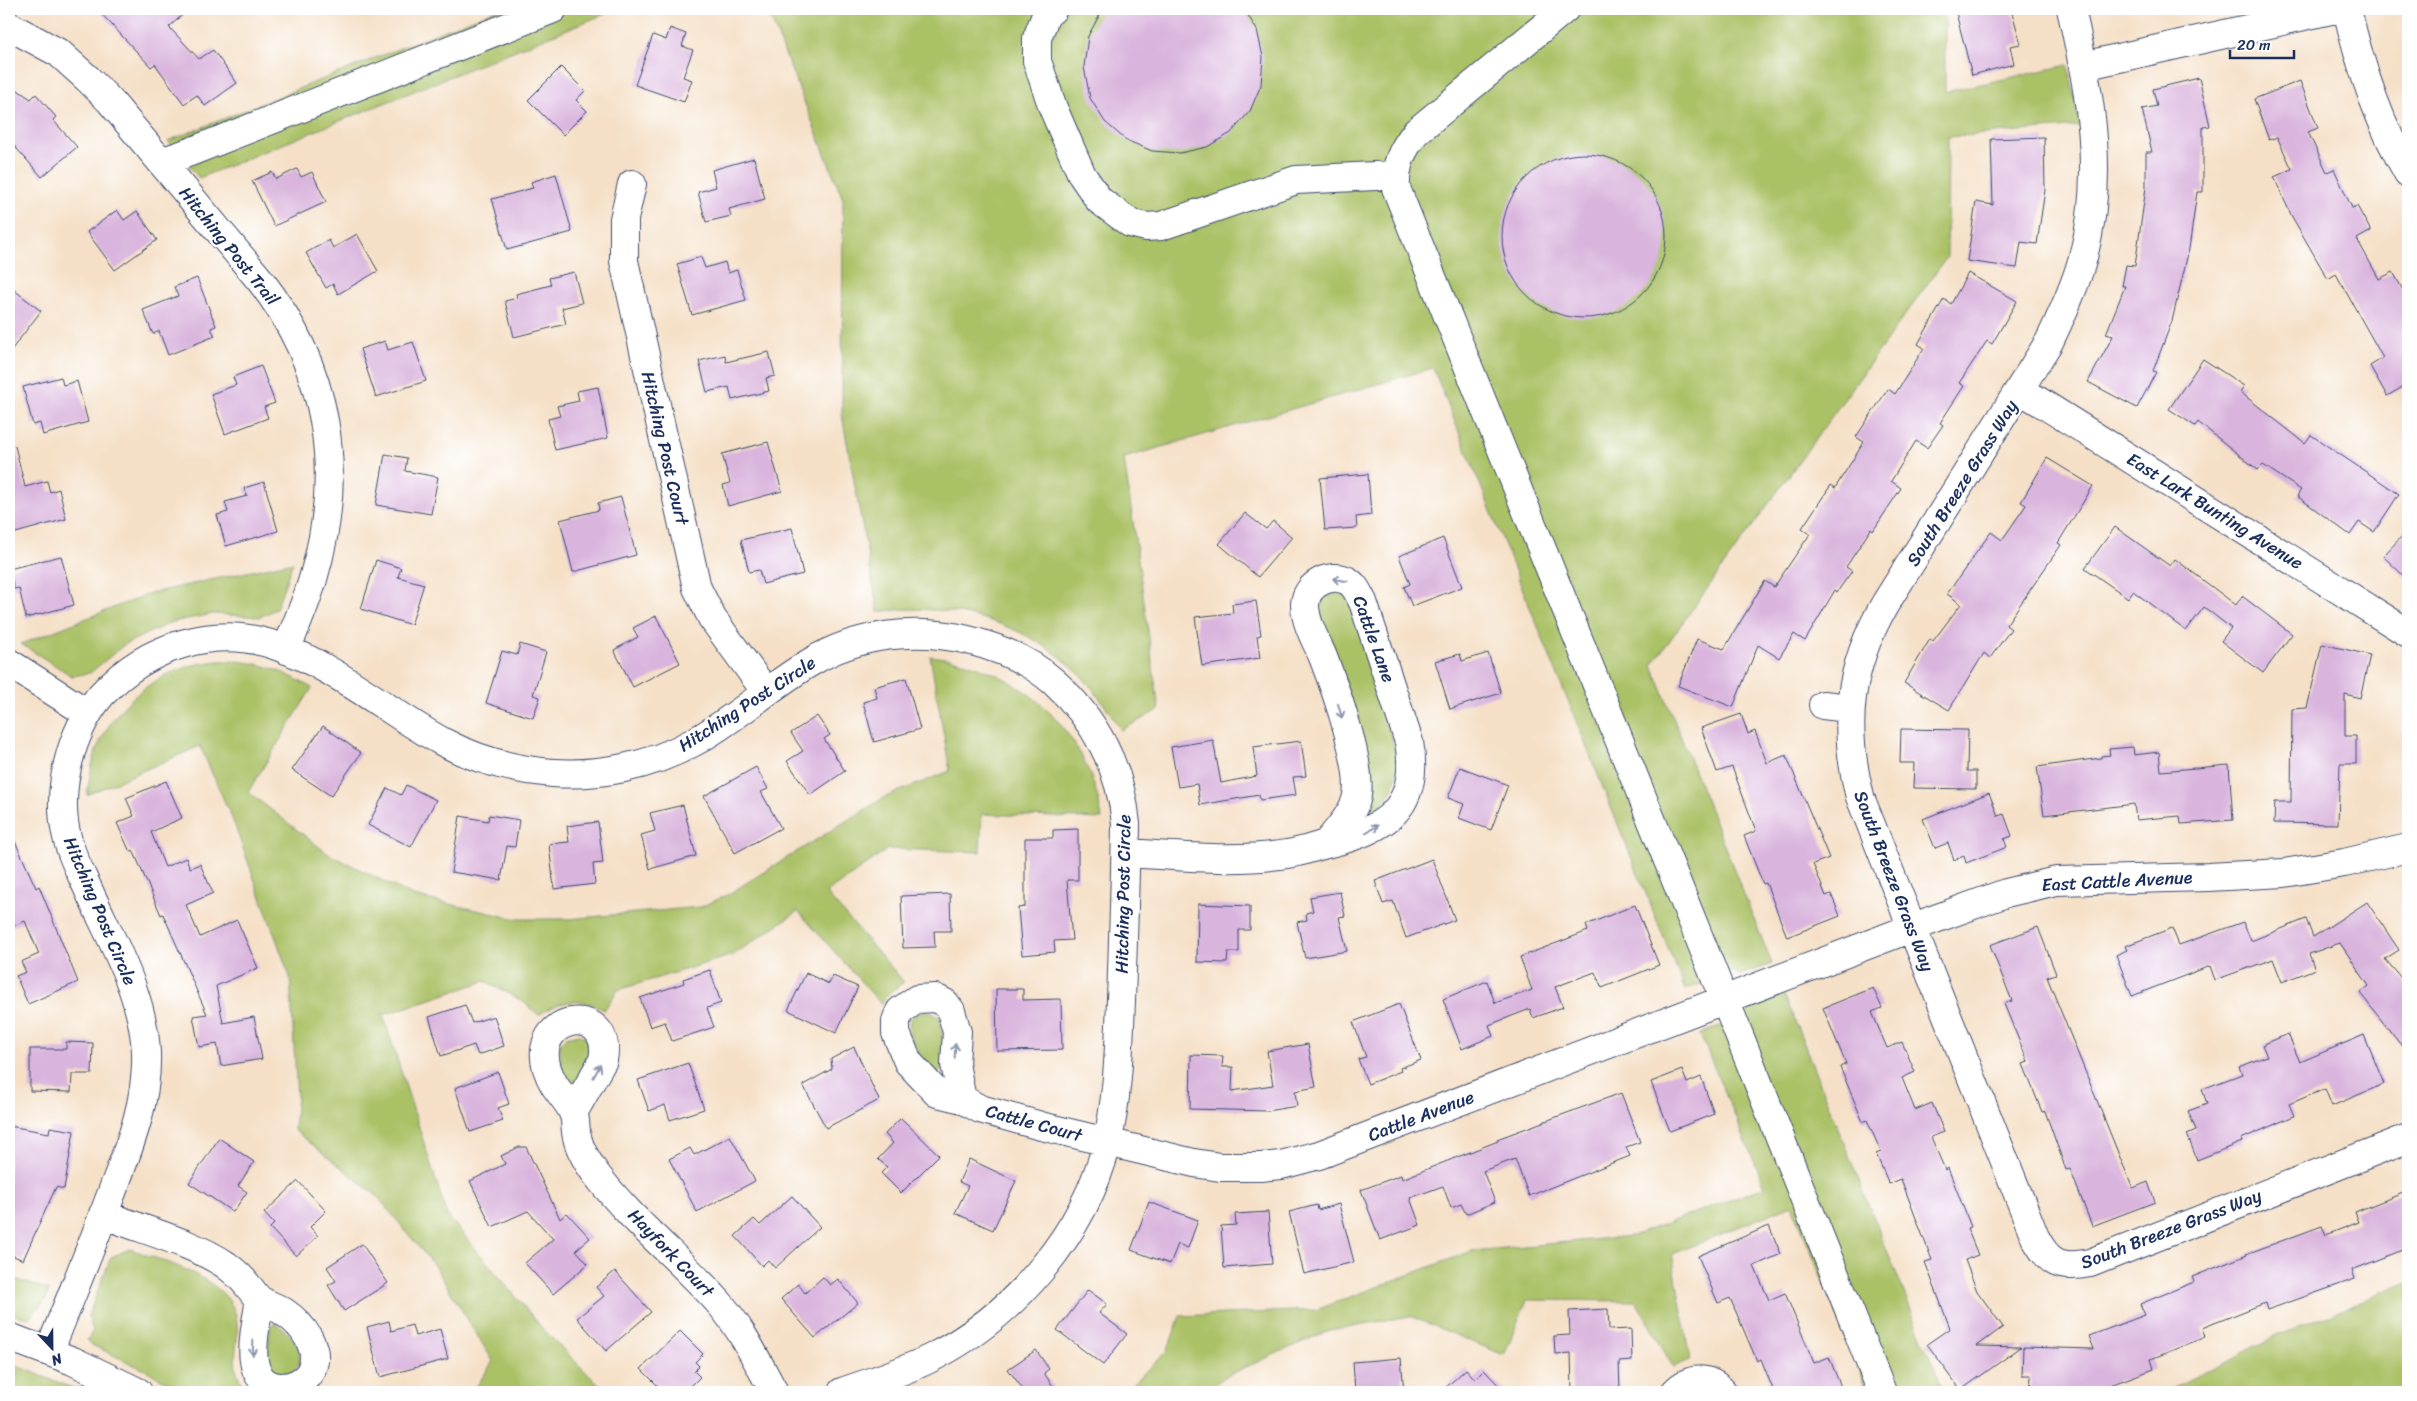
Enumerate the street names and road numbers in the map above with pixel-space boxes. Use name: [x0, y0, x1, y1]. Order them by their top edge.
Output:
street label: Hitching Post Trail: [170, 179, 288, 314]
street label: Hitching Post Court: [632, 368, 698, 529]
street label: South Breeze Grass Way: [1898, 393, 2027, 573]
street label: East Lark Bunting Avenue: [2120, 444, 2310, 578]
street label: Cattle Lane: [1343, 591, 1405, 687]
street label: Hitching Post Circle: [672, 647, 822, 761]
street label: South Breeze Grass Way: [1845, 786, 1944, 977]
street label: Hitching Post Circle: [1106, 814, 1140, 974]
street label: Hitching Post Circle: [54, 832, 146, 990]
street label: East Cattle Avenue: [2041, 861, 2194, 901]
street label: Cattle Avenue: [1363, 1081, 1479, 1151]
street label: Cattle Court: [982, 1095, 1086, 1151]
street label: South Breeze Grass Way: [2076, 1179, 2267, 1278]
street label: Hayfork Court: [620, 1201, 723, 1306]

